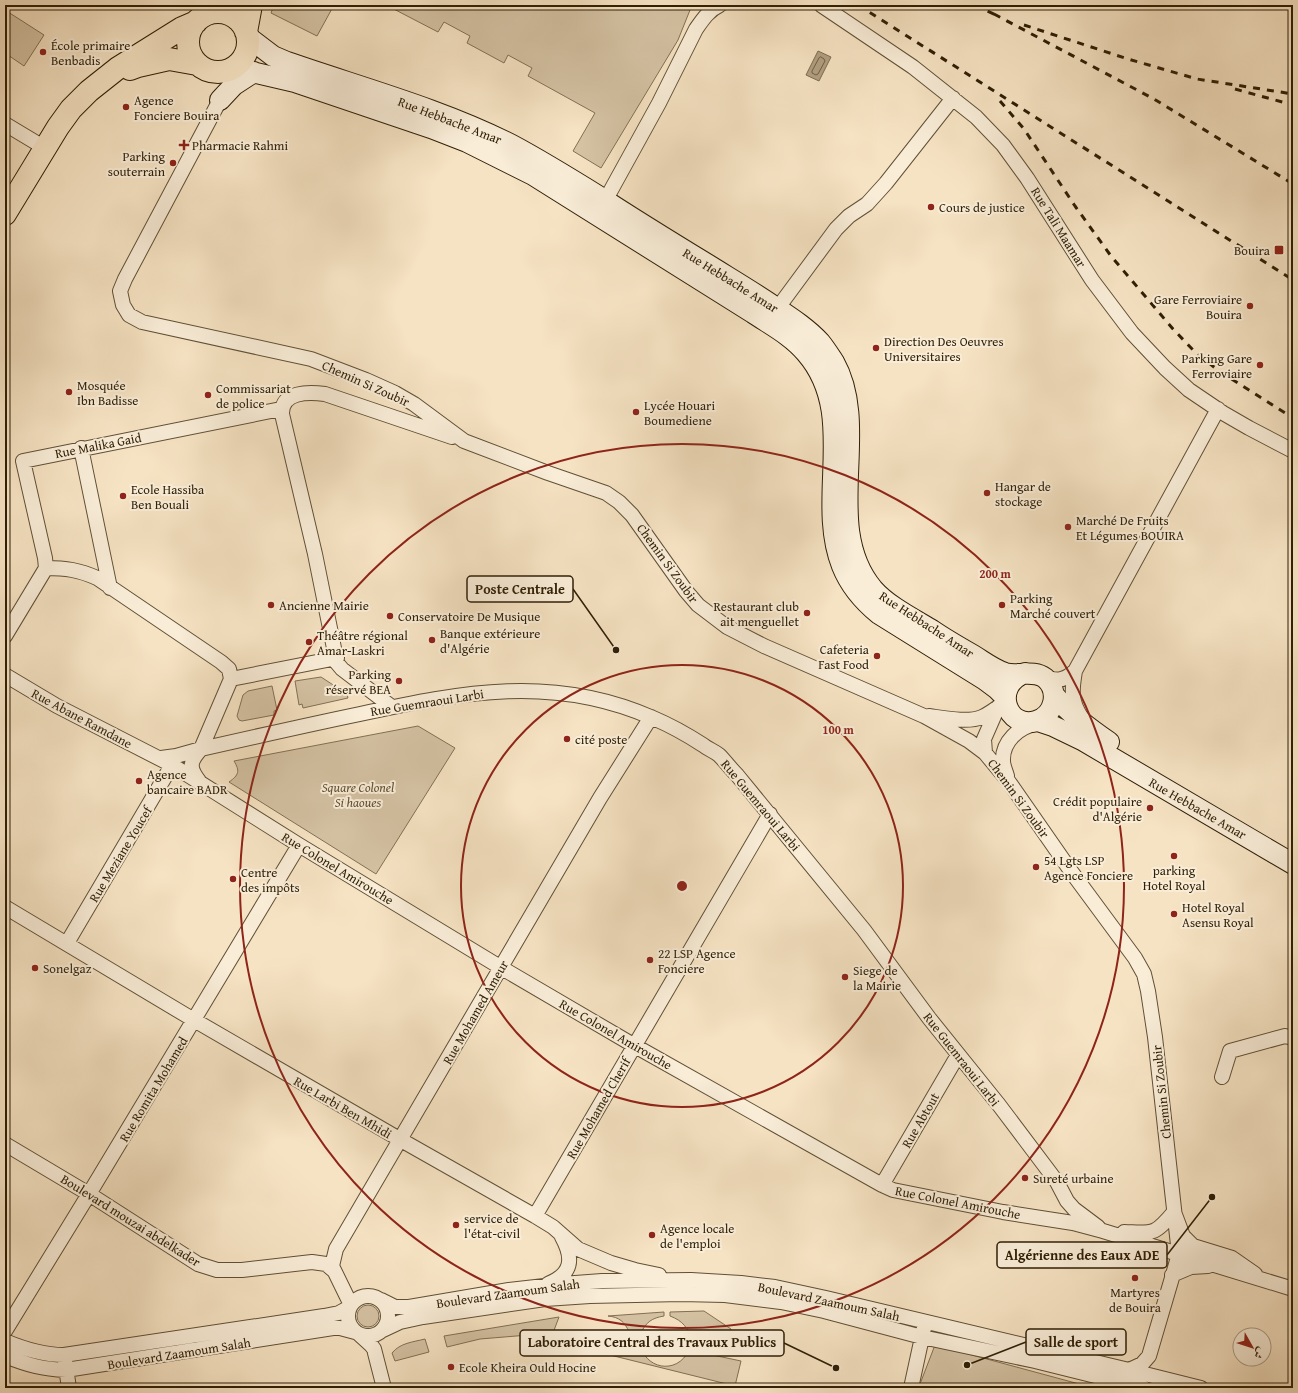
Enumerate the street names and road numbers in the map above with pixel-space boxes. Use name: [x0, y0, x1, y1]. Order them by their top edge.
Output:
street label: Rue Hebbache Amar: [395, 92, 505, 149]
street label: Rue Tali Maamar: [1026, 183, 1091, 272]
street label: Rue Hebbache Amar: [679, 243, 783, 318]
street label: Chemin Si Zoubir: [319, 356, 413, 412]
street label: Rue Malika Gaid: [53, 428, 143, 463]
street label: Chemin Si Zoubir: [632, 520, 703, 607]
street label: Rue Hebbache Amar: [876, 587, 978, 663]
street label: Rue Abane Ramdane: [28, 684, 135, 753]
street label: Rue Guemraoui Larbi: [369, 684, 486, 721]
street label: Rue Guemraoui Larbi: [716, 755, 805, 856]
street label: Chemin Si Zoubir: [983, 755, 1054, 842]
street label: Rue Hebbache Amar: [1146, 773, 1251, 844]
street label: Rue Meziane Youcef: [84, 801, 158, 906]
street label: Rue Colonel Amirouche: [278, 827, 397, 909]
street label: Rue Mohamed Ameur: [438, 956, 513, 1068]
street label: Rue Colonel Amirouche: [556, 994, 676, 1074]
street label: Rue Guemraoui Larbi: [919, 1008, 1005, 1111]
street label: Rue Romita Mohamed: [114, 1033, 192, 1146]
street label: Chemin Si Zoubir: [1147, 1044, 1176, 1140]
street label: Rue Mohamed Cherif: [562, 1052, 636, 1163]
street label: Rue Larbi Ben Mhidi: [290, 1072, 396, 1143]
street label: Rue Abtout: [897, 1089, 944, 1151]
street label: Boulevard mouzai abdelkader: [57, 1170, 205, 1272]
street label: Rue Colonel Amirouche: [894, 1181, 1022, 1224]
street label: Boulevard Zaamoum Salah: [435, 1274, 582, 1313]
street label: Boulevard Zaamoum Salah: [756, 1277, 902, 1326]
street label: Boulevard Zaamoum Salah: [106, 1333, 253, 1374]

